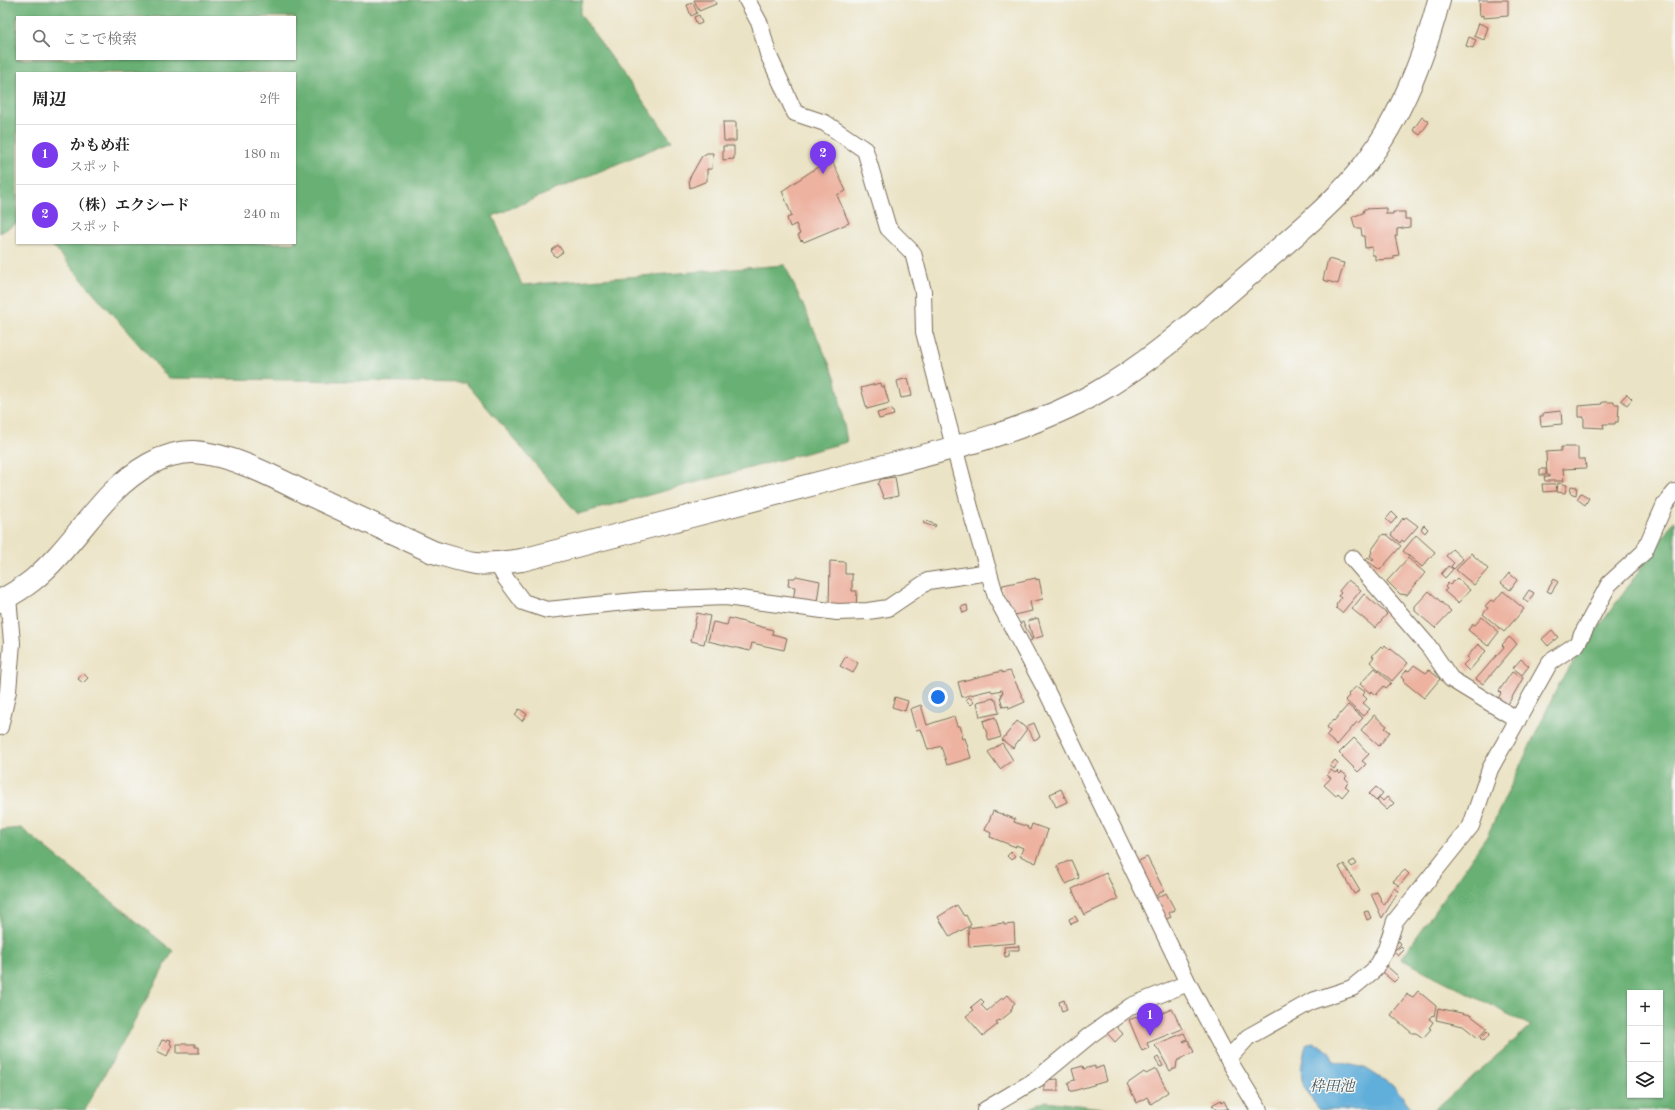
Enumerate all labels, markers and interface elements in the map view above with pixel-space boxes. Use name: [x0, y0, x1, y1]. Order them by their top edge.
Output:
search box: [16, 16, 296, 60]
icon: search: [30, 27, 52, 49]
text: ここで検索: [62, 33, 137, 48]
text: 周辺: [32, 92, 66, 109]
text: 2件: [259, 93, 280, 106]
text: かもめ荘: [70, 139, 130, 154]
pin: 2: [810, 141, 836, 174]
text: 1: [41, 148, 49, 161]
text: 180 m: [243, 148, 280, 161]
text: スポット: [70, 161, 122, 174]
text: （株）エクシード: [70, 199, 190, 214]
text: 2: [41, 208, 49, 221]
text: 240 m: [243, 208, 280, 221]
text: スポット: [70, 221, 122, 234]
your location: [928, 687, 948, 707]
map controls: [1627, 990, 1663, 1098]
button: +: [1627, 990, 1663, 1026]
pin: 1: [1137, 1003, 1163, 1036]
button: −: [1627, 1026, 1663, 1062]
button: layers: [1627, 1062, 1663, 1098]
water label: 枠田池: [1309, 1078, 1356, 1095]

